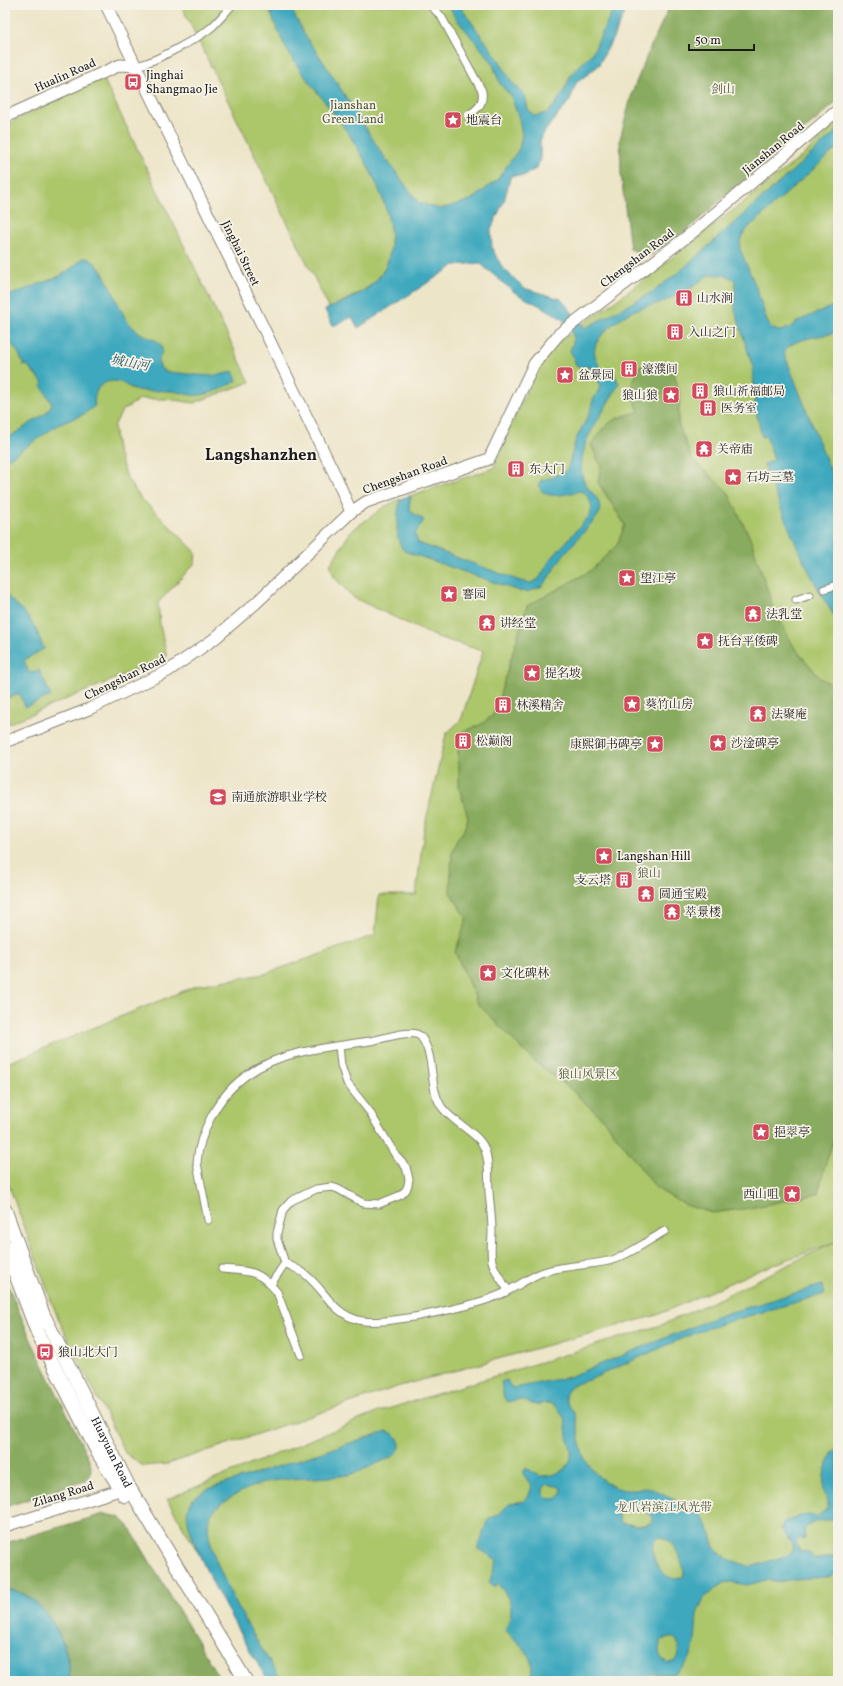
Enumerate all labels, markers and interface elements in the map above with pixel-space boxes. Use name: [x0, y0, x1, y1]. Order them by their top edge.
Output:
scale bar: [689, 26, 754, 52]
text: 50 m: [695, 33, 721, 49]
street label: Hualin Road: [32, 55, 99, 97]
place label: Jinghai Shangmao Jie: [146, 68, 218, 98]
bus stop icon: Jinghai Shangmao Jie: [123, 72, 143, 92]
park label: 剑山: [711, 82, 735, 98]
park label: Jianshan Green Land: [322, 98, 384, 128]
place icon: 地震台: [443, 110, 463, 130]
place label: 地震台: [466, 113, 502, 129]
street label: Jianshan Road: [739, 119, 808, 179]
street label: Jinghai Street: [217, 218, 263, 289]
street label: Chengshan Road: [597, 226, 678, 292]
building icon: 山水涧: [674, 288, 694, 308]
place label: 山水涧: [697, 291, 733, 307]
building icon: 入山之门: [665, 322, 685, 342]
place label: 入山之门: [688, 325, 736, 341]
water label: 城山河: [109, 352, 152, 377]
building icon: 濠濮间: [619, 359, 639, 379]
place label: 濠濮间: [642, 362, 678, 378]
place icon: 盆景园: [555, 365, 575, 385]
place label: 盆景园: [578, 368, 614, 384]
building icon: 狼山祈福邮局: [690, 381, 710, 401]
place label: 狼山祈福邮局: [713, 384, 785, 400]
place icon: 狼山狼: [661, 385, 681, 405]
place label: 狼山狼: [622, 388, 658, 404]
building icon: 医务室: [698, 398, 718, 418]
place label: 医务室: [721, 401, 757, 417]
temple icon: 关帝庙: [694, 439, 714, 459]
place label: 关帝庙: [717, 442, 753, 458]
district label: Langshanzhen: [205, 445, 317, 467]
street label: Chengshan Road: [361, 453, 450, 499]
building icon: 东大门: [506, 459, 526, 479]
place label: 东大门: [529, 462, 565, 478]
place icon: 石坊三墓: [723, 467, 743, 487]
place label: 石坊三墓: [746, 470, 794, 486]
place icon: 望江亭: [617, 568, 637, 588]
place label: 望江亭: [640, 571, 676, 587]
place icon: 謇园: [439, 584, 459, 604]
place label: 謇园: [462, 587, 486, 603]
temple icon: 法乳堂: [743, 604, 763, 624]
place label: 法乳堂: [766, 607, 802, 623]
temple icon: 讲经堂: [477, 613, 497, 633]
place label: 讲经堂: [500, 616, 536, 632]
place icon: 抚台平倭碑: [695, 631, 715, 651]
place label: 抚台平倭碑: [718, 634, 778, 650]
street label: Chengshan Road: [82, 651, 169, 705]
place icon: 提名坡: [522, 663, 542, 683]
place label: 提名坡: [545, 666, 581, 682]
place icon: 葵竹山房: [622, 694, 642, 714]
building icon: 林溪精舍: [493, 695, 513, 715]
place label: 葵竹山房: [645, 697, 693, 713]
place label: 林溪精舍: [516, 698, 564, 714]
temple icon: 法聚庵: [748, 704, 768, 724]
place label: 法聚庵: [771, 707, 807, 723]
building icon: 松巅阁: [453, 731, 473, 751]
place icon: 沙淦碑亭: [708, 733, 728, 753]
place label: 松巅阁: [476, 734, 512, 750]
place icon: 康熙御书碑亭: [645, 734, 665, 754]
place label: 沙淦碑亭: [731, 736, 779, 752]
place label: 康熙御书碑亭: [570, 737, 642, 753]
school or university icon: 南通旅游职业学校: [208, 787, 228, 807]
place label: 南通旅游职业学校: [231, 790, 327, 806]
place icon: Langshan Hill: [594, 846, 614, 866]
place label: Langshan Hill: [617, 849, 691, 865]
park label: 狼山: [637, 866, 661, 882]
building icon: 支云塔: [614, 870, 634, 890]
place label: 支云塔: [575, 873, 611, 889]
temple icon: 圆通宝殿: [636, 884, 656, 904]
place label: 圆通宝殿: [659, 887, 707, 903]
temple icon: 萃景楼: [662, 902, 682, 922]
place label: 萃景楼: [685, 905, 721, 921]
place icon: 文化碑林: [478, 963, 498, 983]
place label: 文化碑林: [501, 966, 550, 982]
park label: 狼山风景区: [558, 1067, 618, 1083]
place icon: 挹翠亭: [751, 1122, 771, 1142]
place label: 挹翠亭: [774, 1125, 810, 1141]
place icon: 西山咀: [782, 1184, 802, 1204]
place label: 西山咀: [743, 1187, 779, 1203]
bus stop icon: 狼山北大门: [35, 1342, 55, 1362]
place label: 狼山北大门: [58, 1345, 118, 1361]
street label: Huayuan Road: [86, 1414, 135, 1491]
street label: Zilang Road: [31, 1478, 96, 1512]
park label: 龙爪岩滨江风光带: [616, 1500, 712, 1516]

